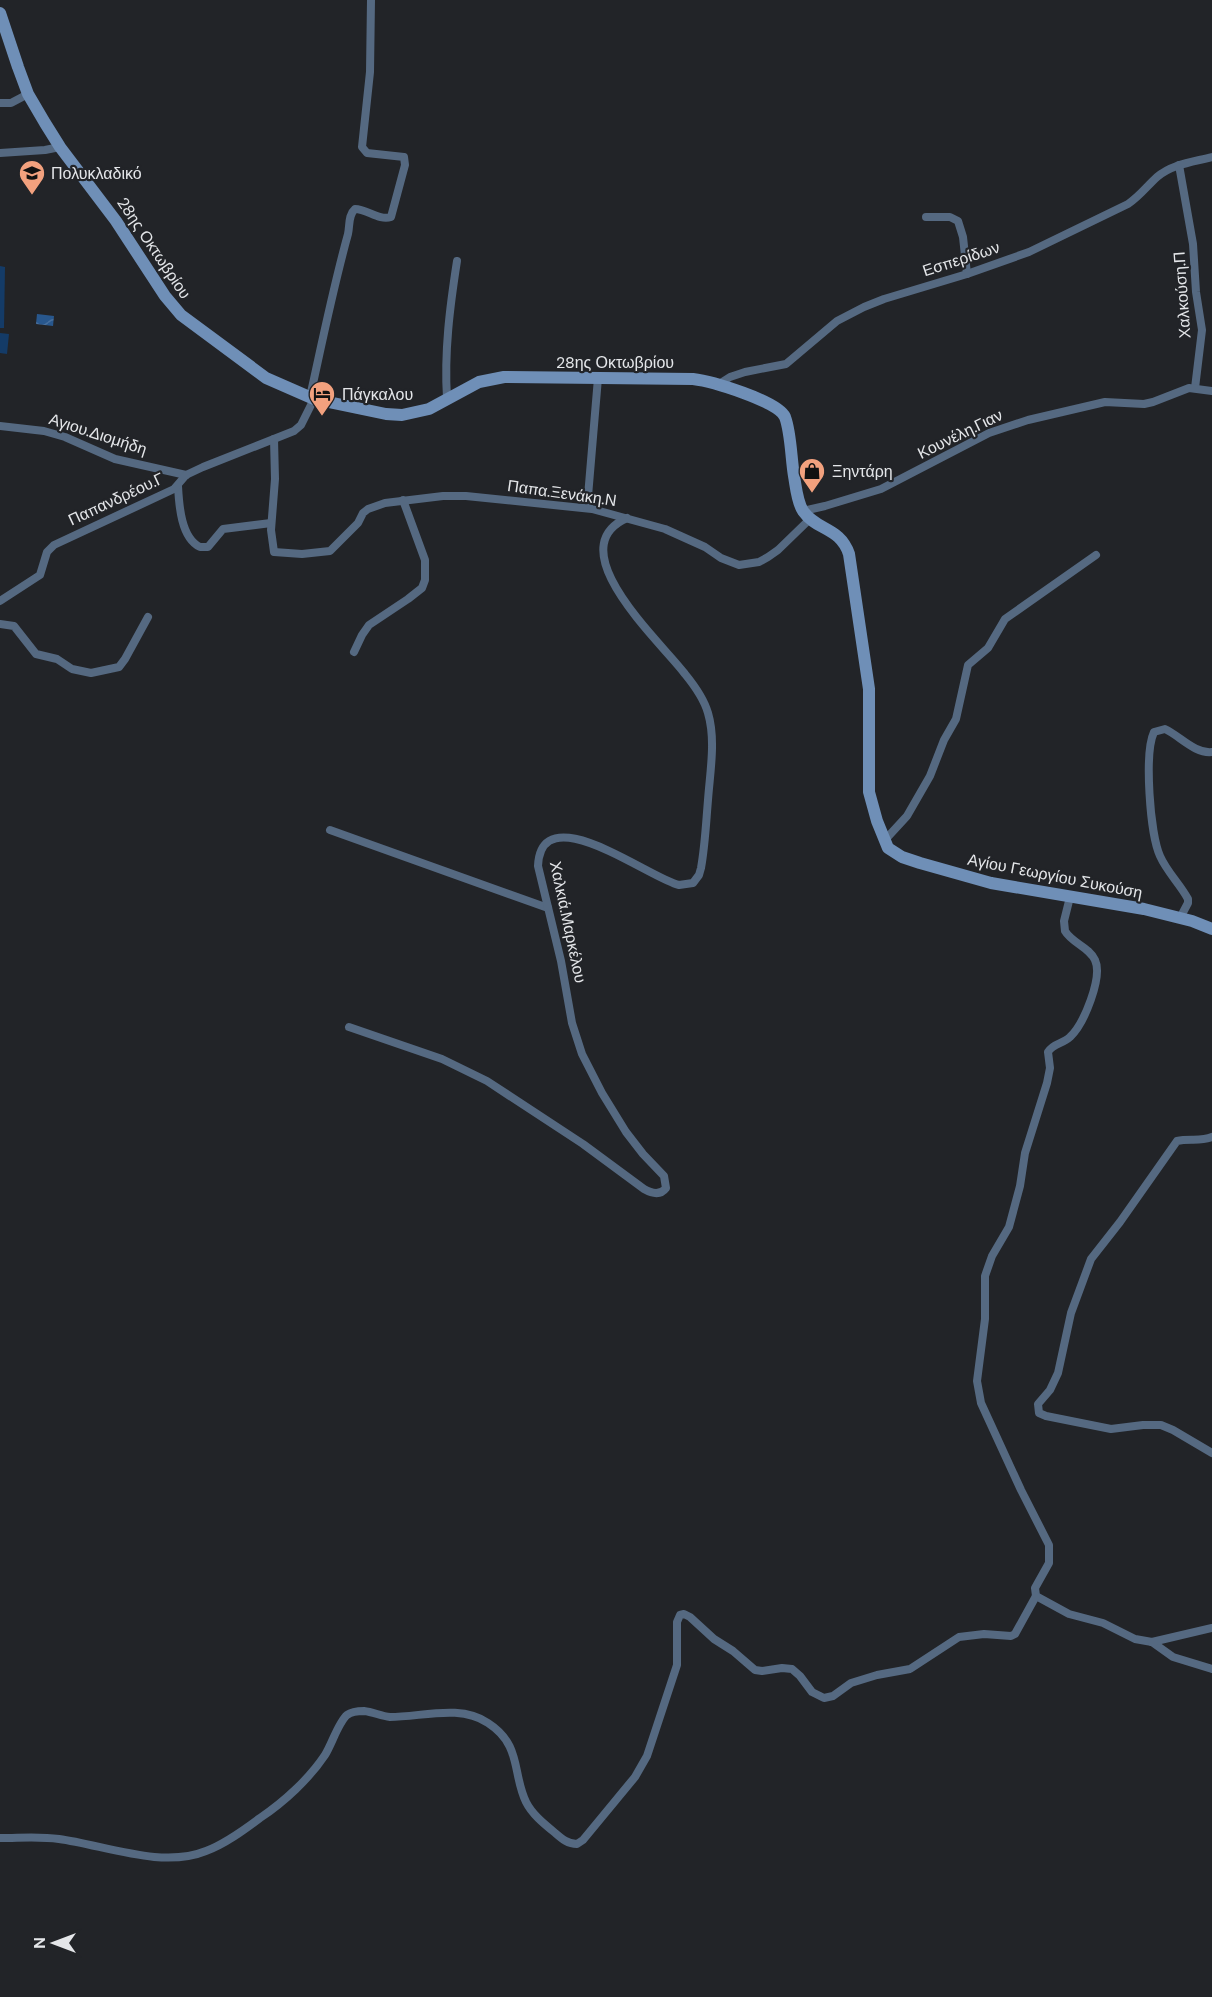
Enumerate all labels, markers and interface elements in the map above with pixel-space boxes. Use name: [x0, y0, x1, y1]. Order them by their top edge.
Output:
school or university icon: Πολυκλαδικό: [17, 158, 47, 196]
place label: Πολυκλαδικό: [51, 163, 142, 184]
street label: 28ης Οκτωβρίου: [112, 193, 196, 303]
street label: Εσπερίδων: [920, 237, 1002, 281]
street label: Χαλκούση.Π: [1168, 251, 1196, 339]
street label: 28ης Οκτωβρίου: [556, 352, 674, 373]
hotel icon: Πάγκαλου: [307, 379, 337, 417]
place label: Πάγκαλου: [342, 384, 413, 405]
street label: Κουνέλη.Γιαν: [914, 404, 1006, 464]
street label: Αγιου.Διομήδη: [46, 408, 150, 460]
shop icon: Ξηντάρη: [797, 456, 827, 494]
place label: Ξηντάρη: [832, 461, 893, 482]
street label: Παπανδρέου.Γ: [65, 468, 167, 530]
street label: Παπα.Ξενάκη.Ν: [506, 475, 618, 511]
street label: Αγίου Γεωργίου Συκούση: [966, 849, 1144, 903]
street label: Χαλκιά.Μαρκέλου: [545, 859, 591, 985]
north arrow: [24, 1913, 84, 1973]
text: N: [29, 1937, 50, 1949]

